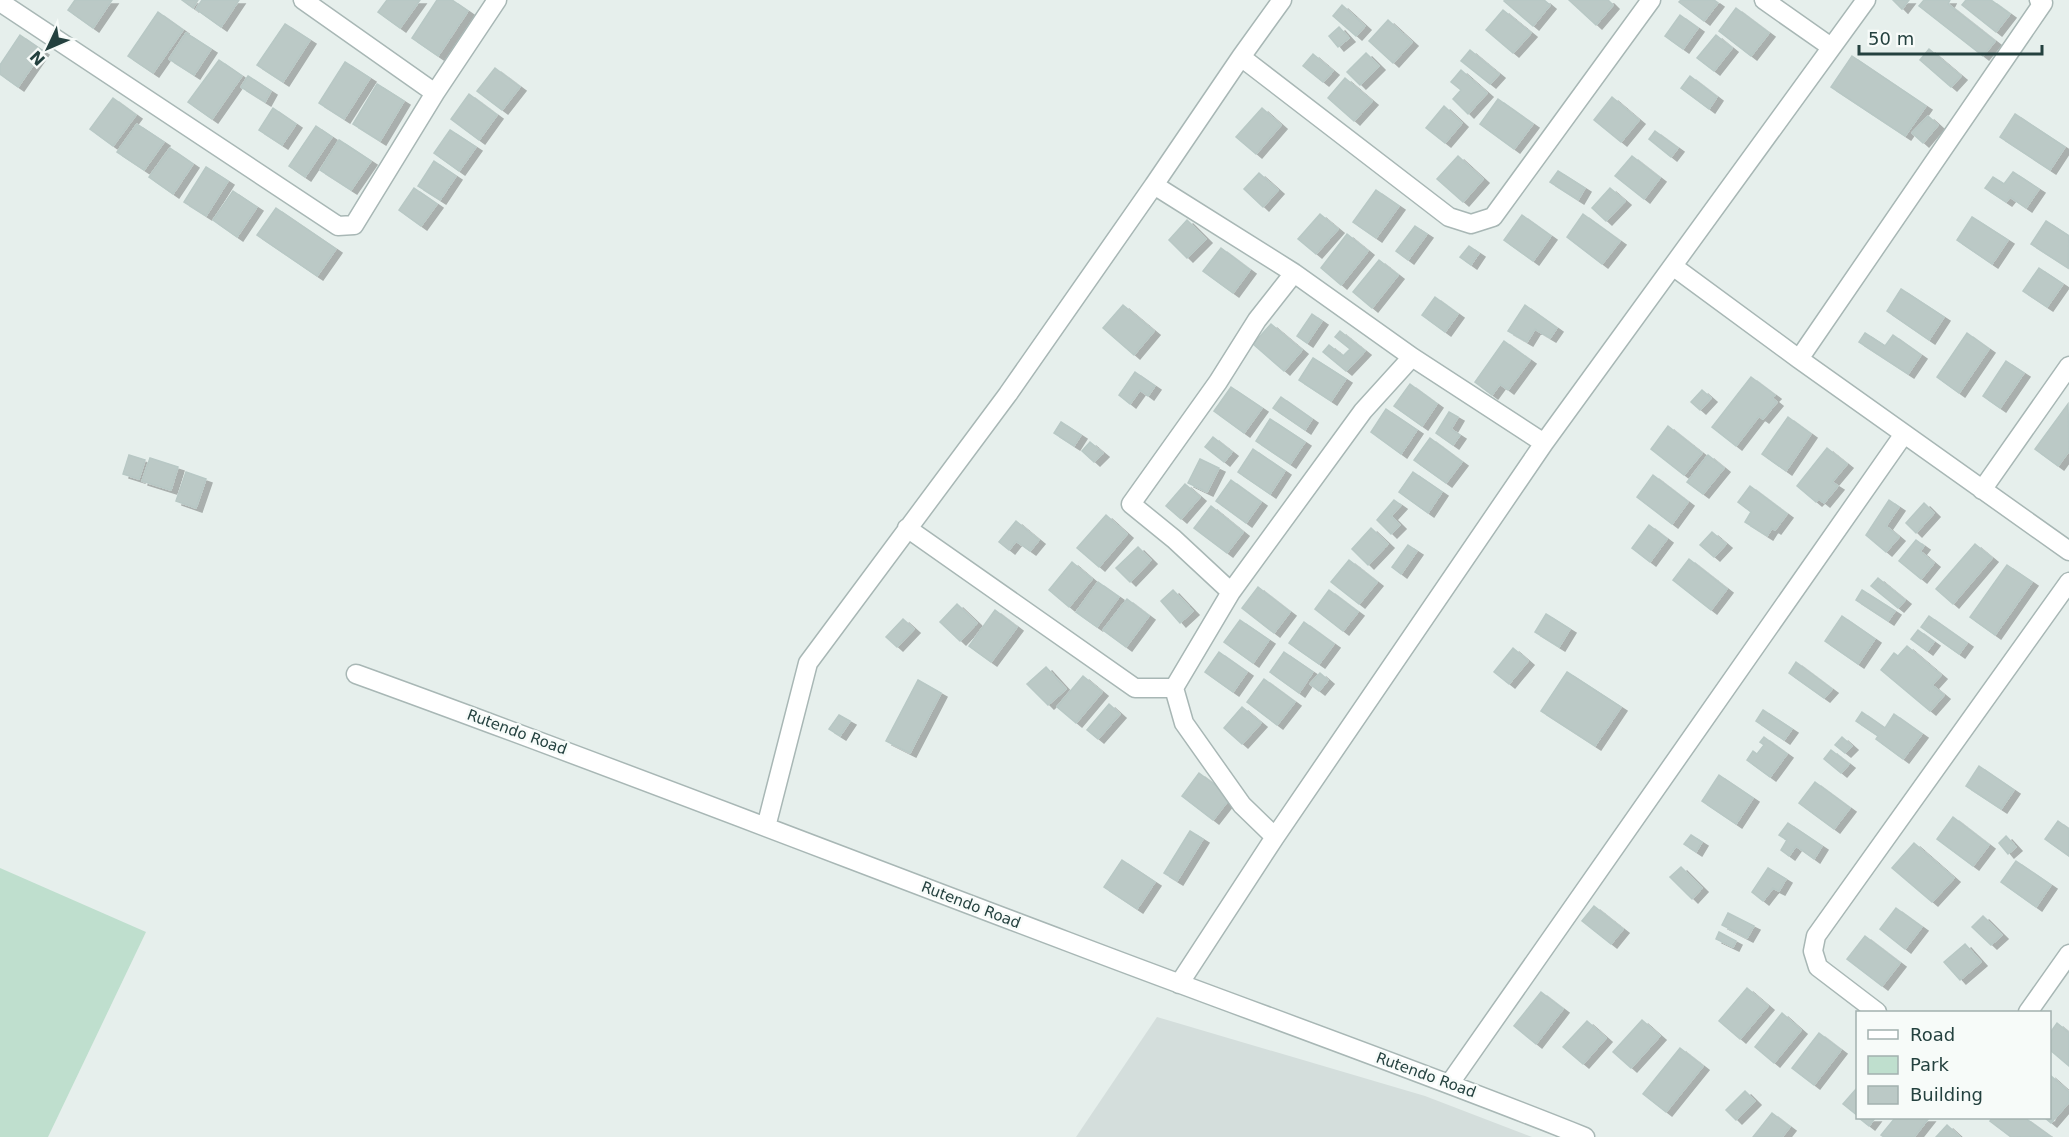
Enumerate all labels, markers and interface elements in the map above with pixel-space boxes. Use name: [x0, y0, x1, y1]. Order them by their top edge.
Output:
north arrow: [18, 18, 78, 78]
scale bar: [1859, 18, 2042, 56]
text: 50 m: [1868, 28, 1914, 49]
text: N: [26, 47, 49, 69]
street label: Rutendo Road: [465, 706, 569, 758]
street label: Rutendo Road: [919, 878, 1023, 932]
legend: [1856, 1011, 2051, 1119]
text: Road: [1910, 1024, 1955, 1045]
street label: Rutendo Road: [1374, 1049, 1478, 1101]
text: Park: [1910, 1054, 1949, 1075]
text: Building: [1910, 1084, 1983, 1105]

